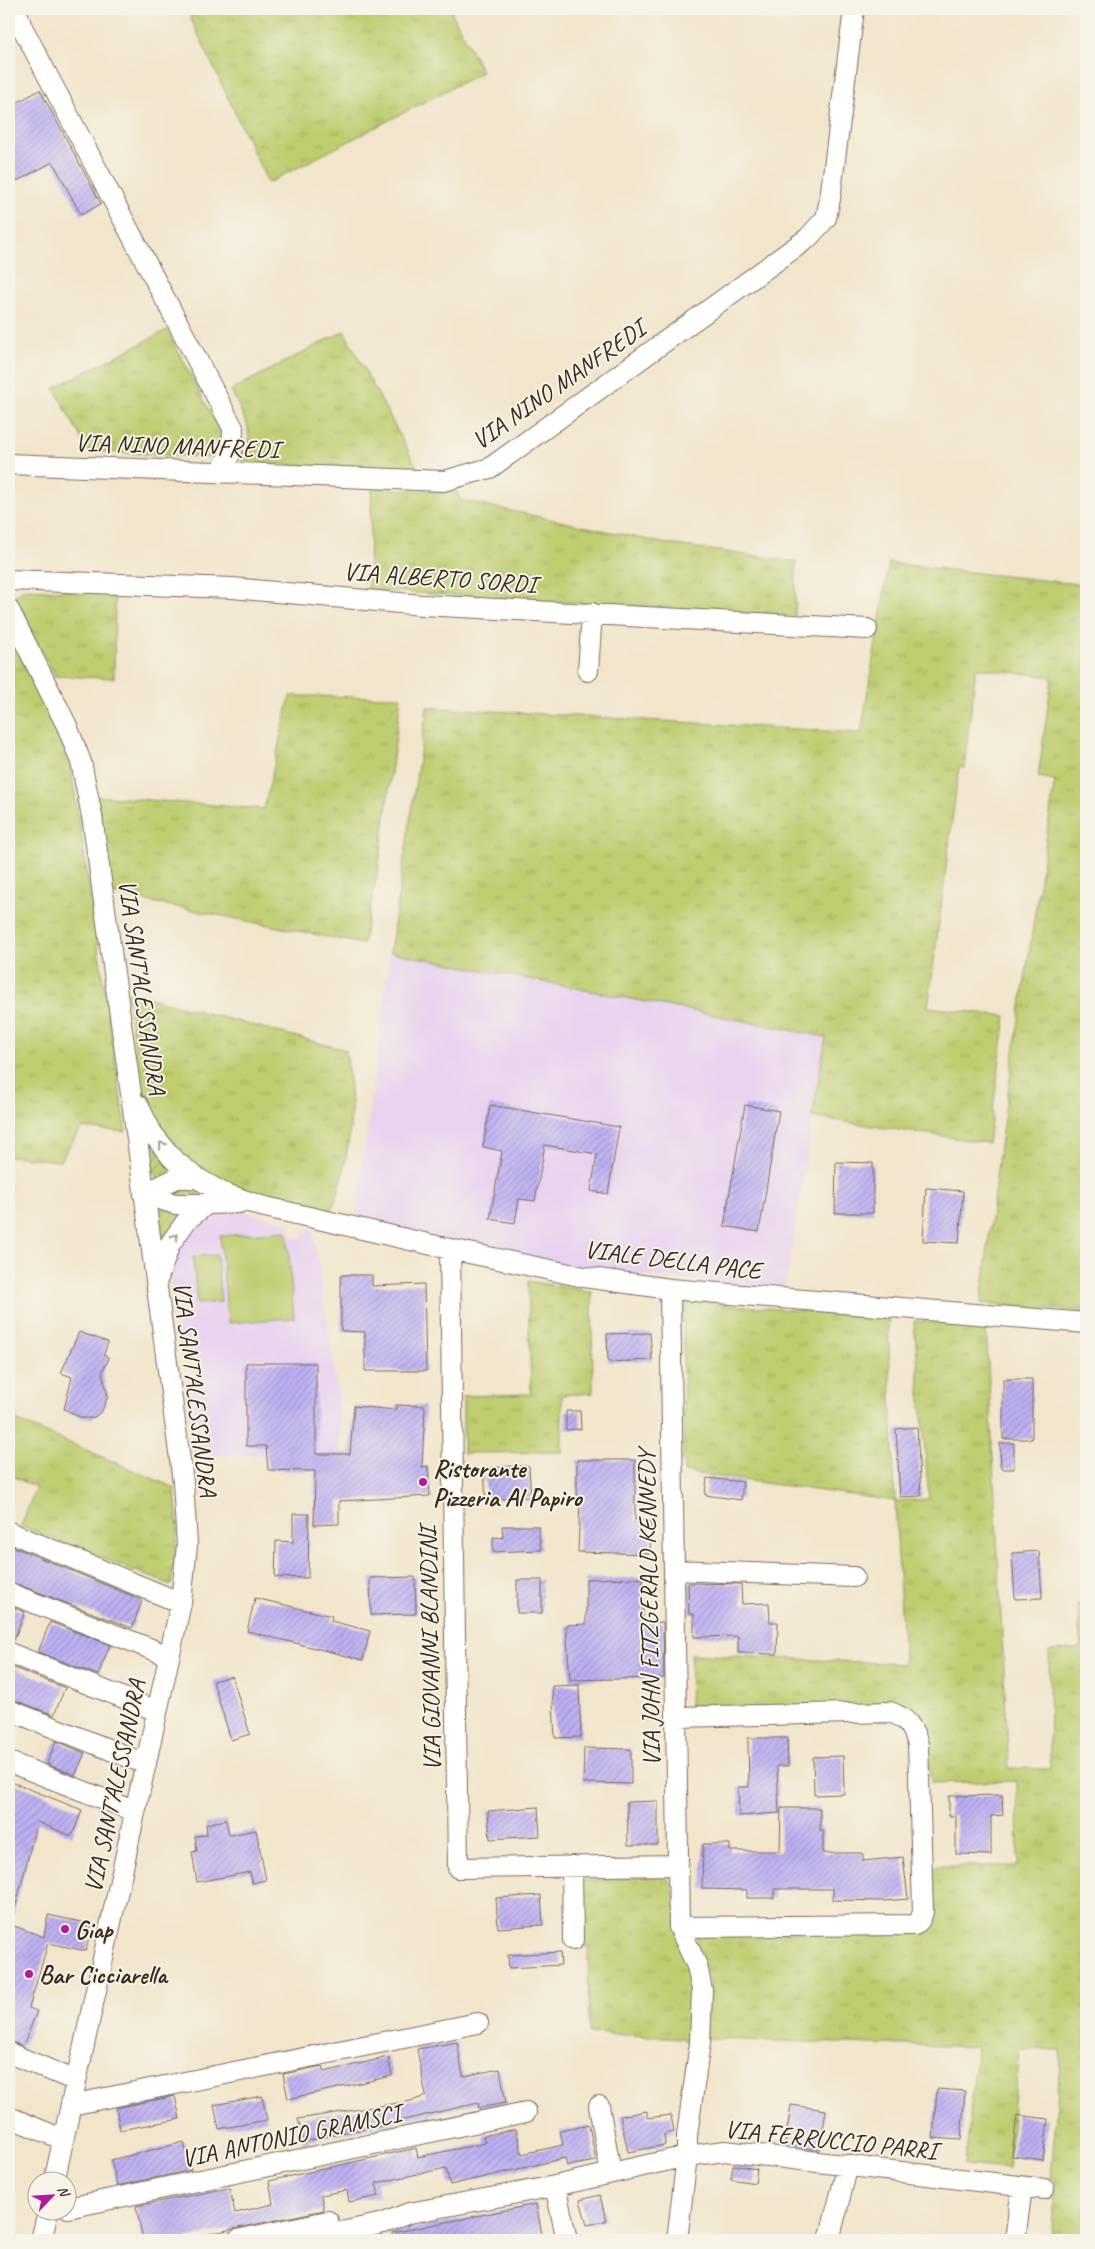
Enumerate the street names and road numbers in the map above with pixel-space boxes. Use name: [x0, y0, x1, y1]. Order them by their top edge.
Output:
street label: VIA NINO MANFREDI: [466, 310, 656, 456]
street label: VIA NINO MANFREDI: [74, 426, 285, 466]
street label: VIA ALBERTO SORDI: [342, 555, 543, 601]
street label: VIA SANT'ALESSANDRA: [111, 878, 173, 1098]
street label: VIALE DELLA PACE: [583, 1233, 766, 1287]
street label: VIA SANT'ALESSANDRA: [166, 1280, 224, 1500]
street label: VIA JOHN FITZGERALD KENNEDY: [630, 1445, 668, 1767]
street label: VIA GIOVANNI BLANDINI: [412, 1521, 448, 1772]
street label: VIA SANT'ALESSANDRA: [77, 1676, 153, 1895]
street label: VIA ANTONIO GRAMSCI: [178, 2096, 409, 2175]
street label: VIA FERRUCCIO PARRI: [723, 2113, 944, 2168]

